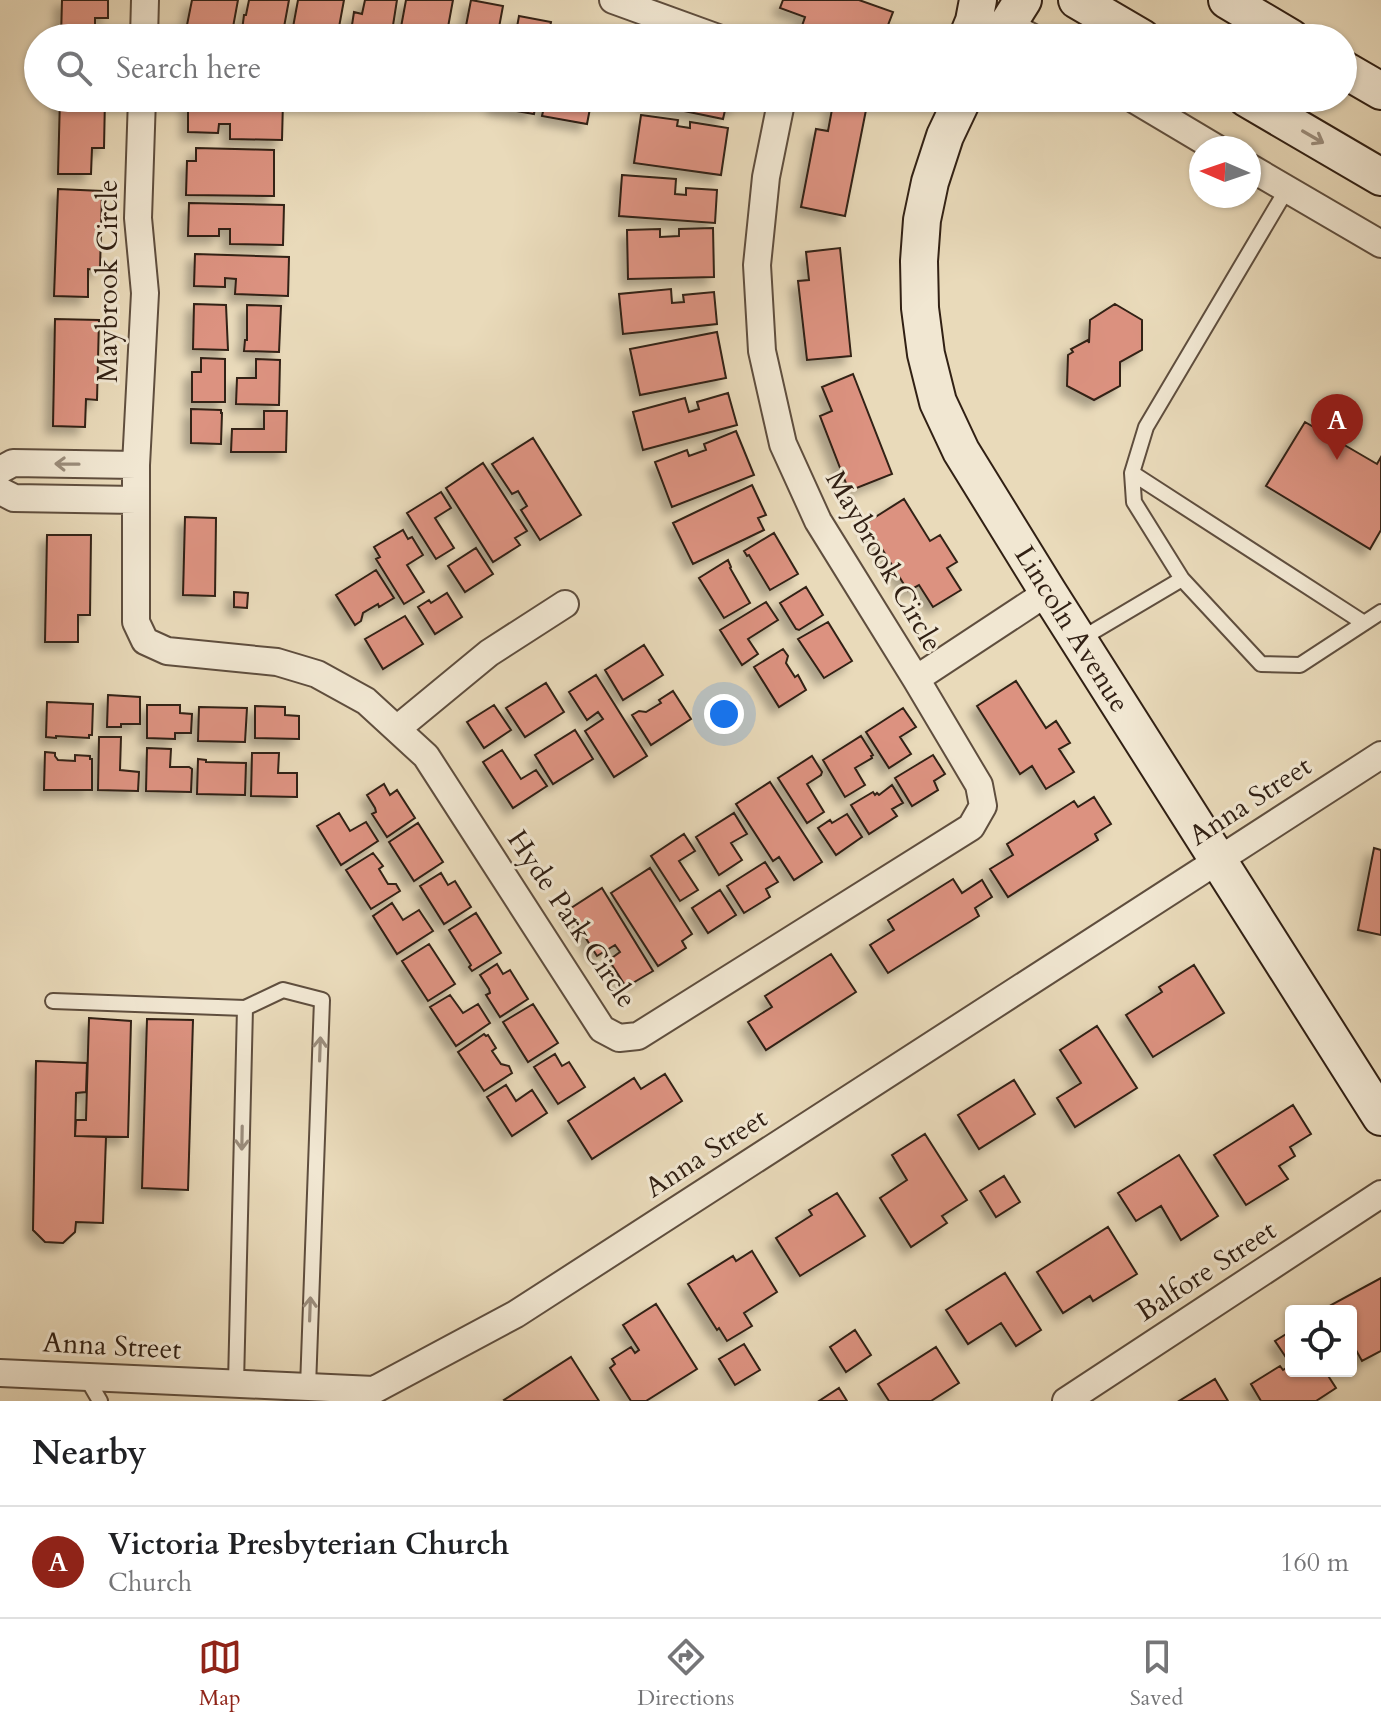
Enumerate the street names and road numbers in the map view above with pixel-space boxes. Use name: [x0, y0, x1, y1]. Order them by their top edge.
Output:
street label: Maybrook Circle: [89, 179, 127, 383]
street label: Maybrook Circle: [817, 463, 951, 659]
street label: Lincoln Avenue: [1006, 538, 1138, 720]
street label: Anna Street: [1181, 747, 1319, 855]
street label: Hyde Park Circle: [498, 823, 646, 1015]
street label: Anna Street: [637, 1099, 775, 1207]
street label: Balfore Street: [1129, 1211, 1283, 1330]
street label: Anna Street: [42, 1323, 182, 1369]

